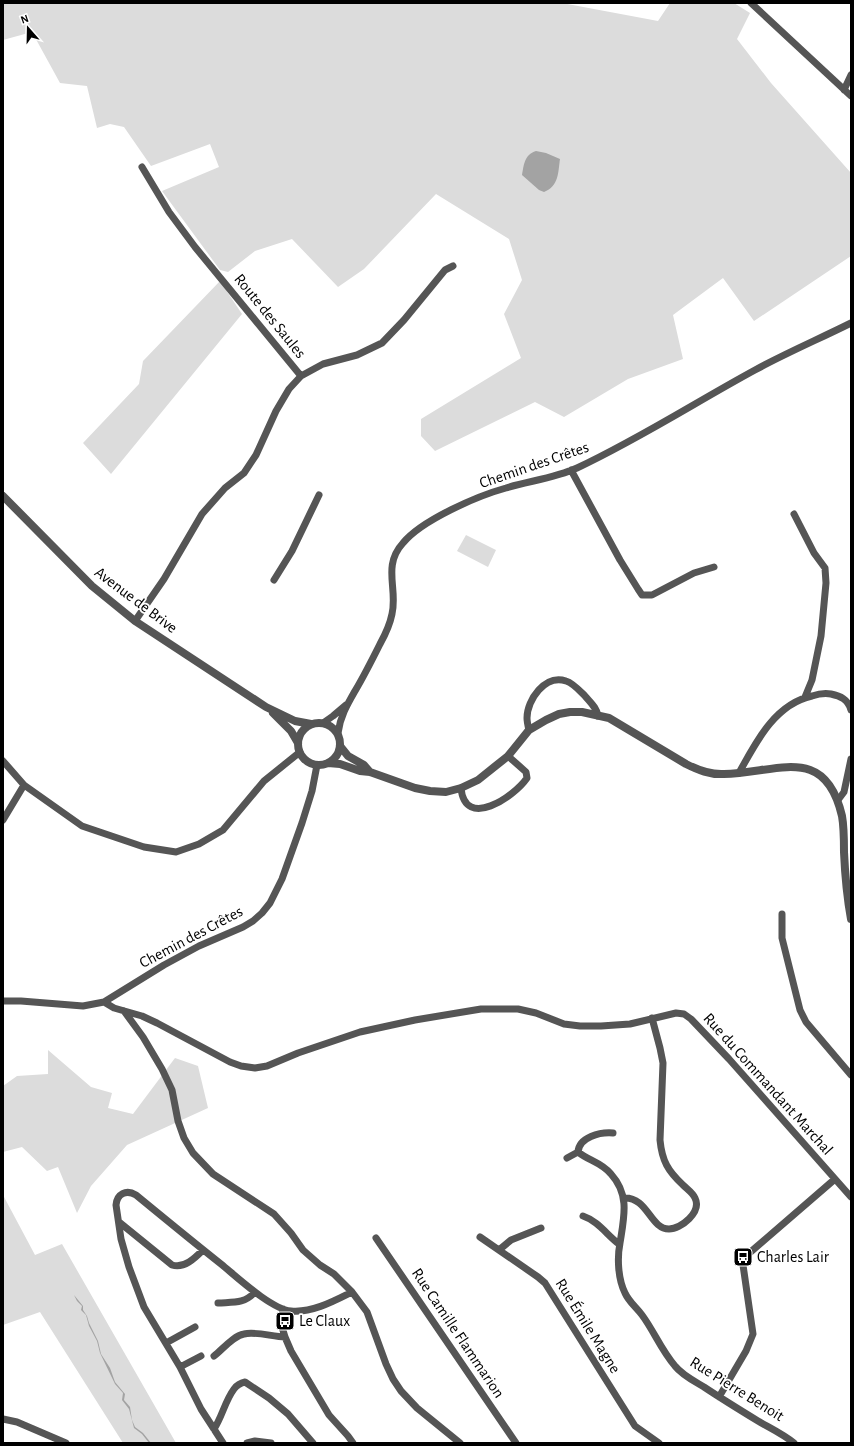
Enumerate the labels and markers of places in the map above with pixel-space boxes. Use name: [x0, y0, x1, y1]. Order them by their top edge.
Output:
bus stop icon: Charles Lair: [732, 1246, 754, 1268]
place label: Charles Lair: [757, 1249, 830, 1265]
bus stop icon: Le Claux: [274, 1310, 296, 1332]
place label: Le Claux: [299, 1313, 350, 1329]

